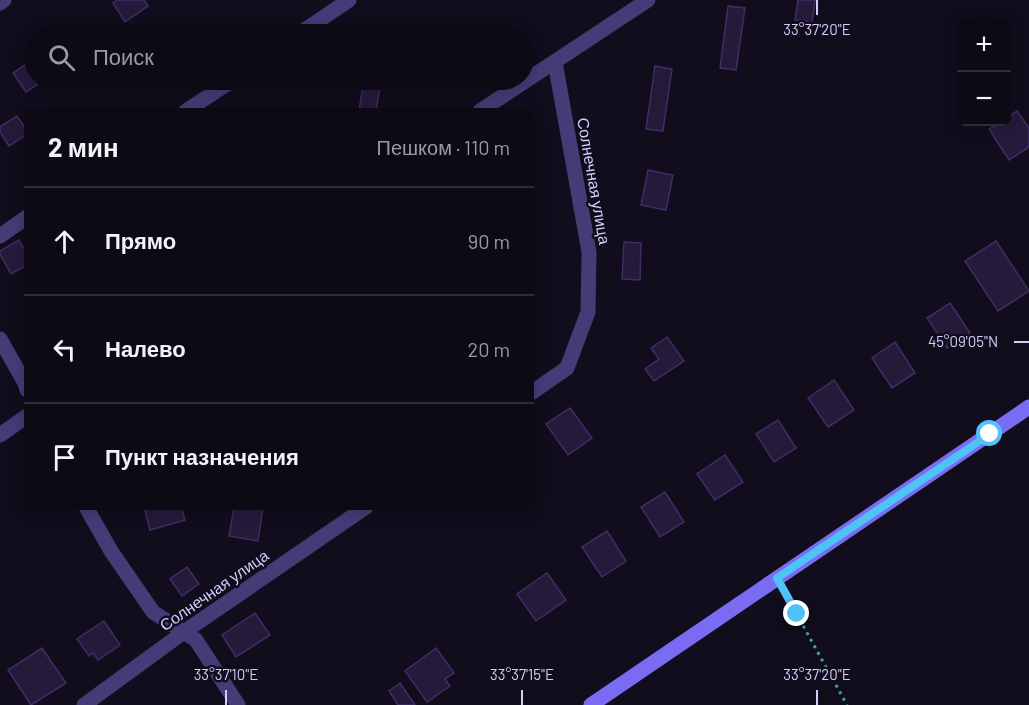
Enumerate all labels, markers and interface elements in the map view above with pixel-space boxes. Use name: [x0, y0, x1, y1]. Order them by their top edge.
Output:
map controls: [957, 18, 1011, 126]
button: +: [957, 18, 1011, 72]
text: 33°37'20"E: [783, 20, 851, 38]
search box: [24, 24, 534, 90]
icon: search: [45, 41, 78, 74]
text: Поиск: [93, 43, 154, 69]
button: −: [957, 72, 1011, 126]
street label: Солнечная улица: [574, 116, 615, 246]
text: 2 мин: [48, 131, 119, 162]
text: Пешком · 110 m: [377, 135, 510, 159]
icon: ahead: [48, 225, 81, 258]
text: Прямо: [105, 227, 176, 253]
text: 90 m: [468, 229, 510, 253]
text: 45°09'05"N: [928, 332, 998, 350]
icon: left: [48, 333, 81, 366]
text: Налево: [105, 335, 186, 361]
text: 20 m: [467, 337, 510, 361]
route start: [976, 420, 1002, 446]
icon: arrive: [48, 441, 81, 474]
text: Пункт назначения: [105, 443, 299, 469]
street label: Солнечная улица: [156, 545, 272, 634]
route end: [783, 600, 809, 626]
text: 33°37'10"E: [194, 665, 258, 683]
text: 33°37'15"E: [490, 665, 554, 683]
text: 33°37'20"E: [783, 665, 851, 683]

